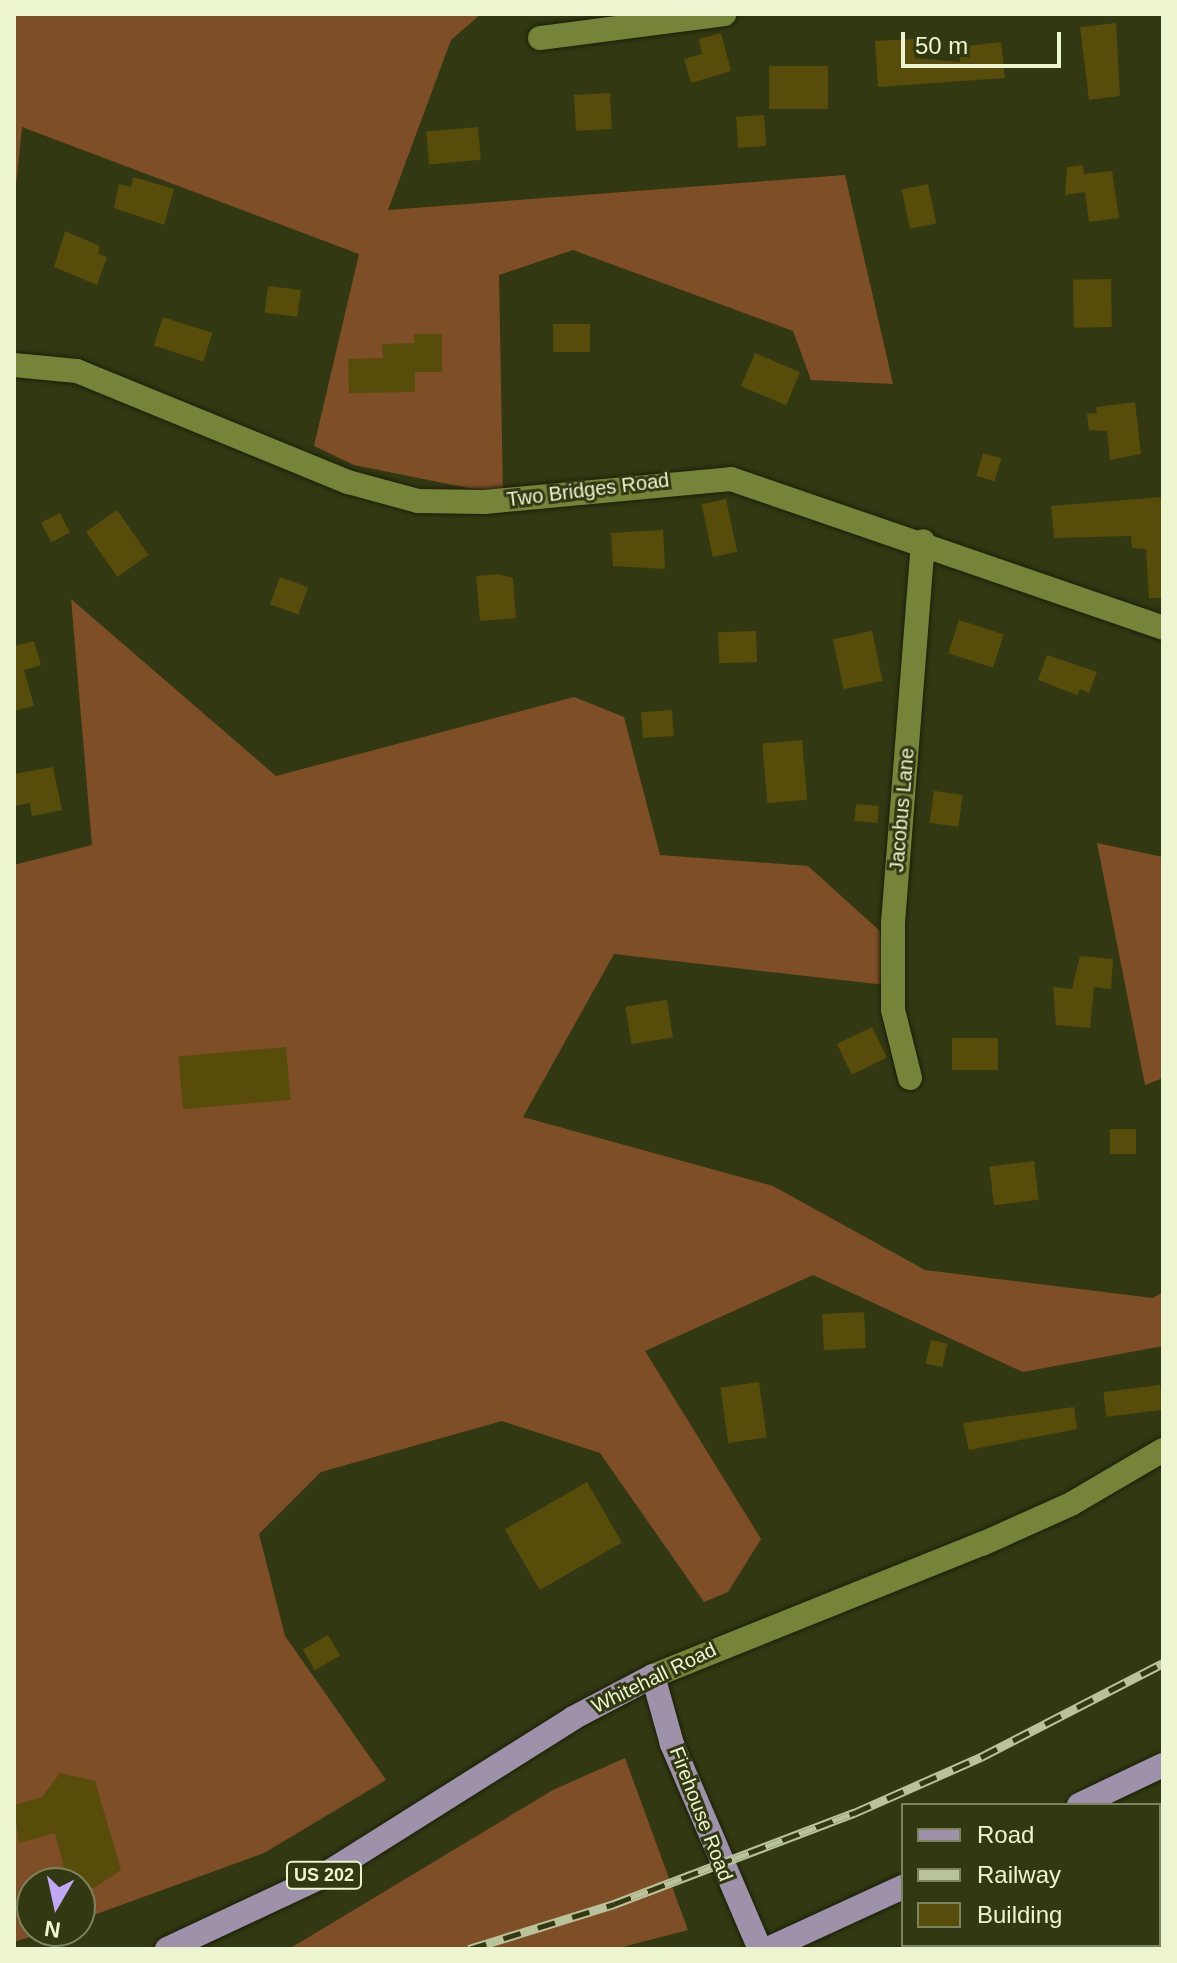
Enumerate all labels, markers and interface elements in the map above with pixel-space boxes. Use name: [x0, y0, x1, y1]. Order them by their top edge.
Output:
scale bar: [905, 16, 1065, 66]
text: 50 m: [915, 32, 968, 59]
street label: Two Bridges Road: [505, 468, 671, 512]
street label: Jacobus Lane: [885, 747, 919, 873]
street label: Whitehall Road: [588, 1637, 720, 1719]
street label: Firehouse Road: [664, 1743, 738, 1885]
legend: [901, 1803, 1161, 1947]
text: Road: [977, 1821, 1034, 1848]
road number: US 202: [284, 1861, 364, 1889]
text: Railway: [977, 1861, 1061, 1888]
north arrow: [16, 1867, 96, 1947]
text: Building: [977, 1901, 1062, 1928]
text: N: [43, 1916, 62, 1943]

